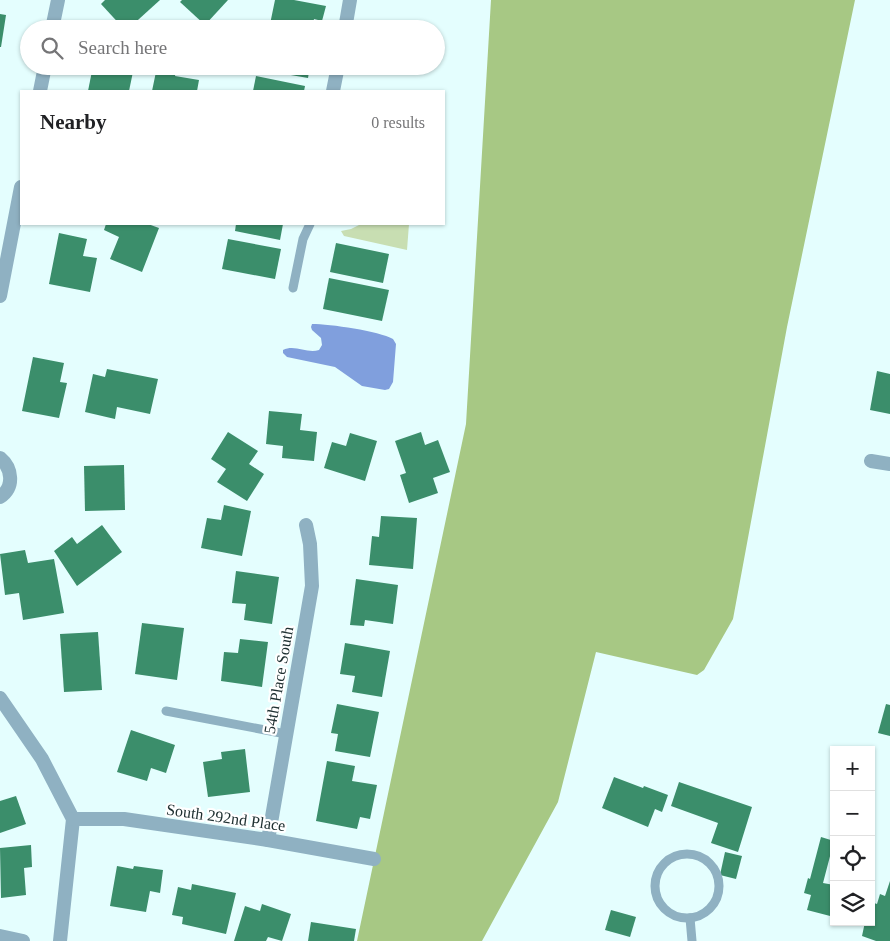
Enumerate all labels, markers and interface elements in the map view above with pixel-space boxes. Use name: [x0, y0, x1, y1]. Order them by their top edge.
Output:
search box: [20, 20, 445, 75]
icon: search: [38, 34, 66, 62]
text: Search here: [78, 37, 167, 58]
text: Nearby: [40, 110, 107, 134]
text: 0 results: [371, 114, 425, 131]
street label: 54th Place South: [261, 625, 296, 735]
map controls: [830, 746, 875, 926]
button: +: [830, 746, 875, 791]
button: −: [830, 791, 875, 836]
street label: South 292nd Place: [165, 801, 287, 834]
button: locate: [830, 836, 875, 881]
button: layers: [830, 881, 875, 926]

